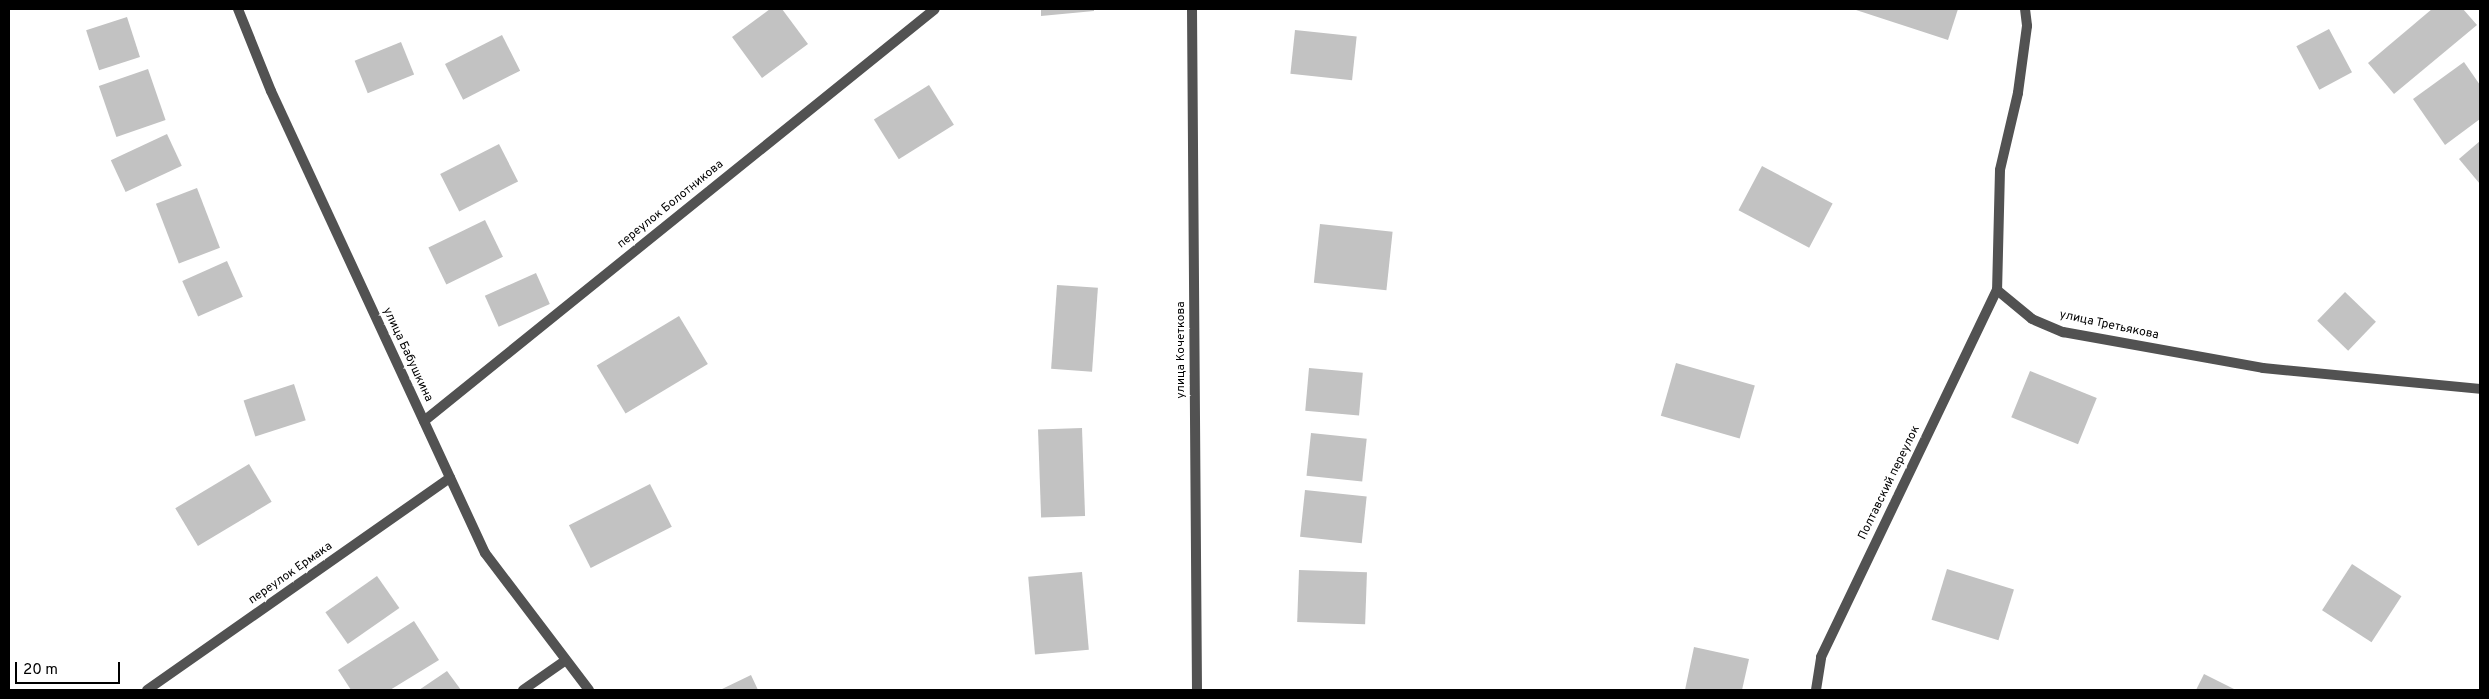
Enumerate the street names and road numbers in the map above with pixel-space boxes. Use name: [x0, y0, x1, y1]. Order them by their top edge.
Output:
street label: переулок Болотникова: [615, 158, 727, 252]
street label: улица Кочеткова: [1175, 301, 1189, 399]
street label: улица Бабушкина: [379, 306, 435, 404]
street label: улица Третьякова: [2058, 308, 2160, 344]
street label: Полтавский переулок: [1856, 424, 1924, 542]
street label: переулок Ермака: [246, 540, 336, 608]

